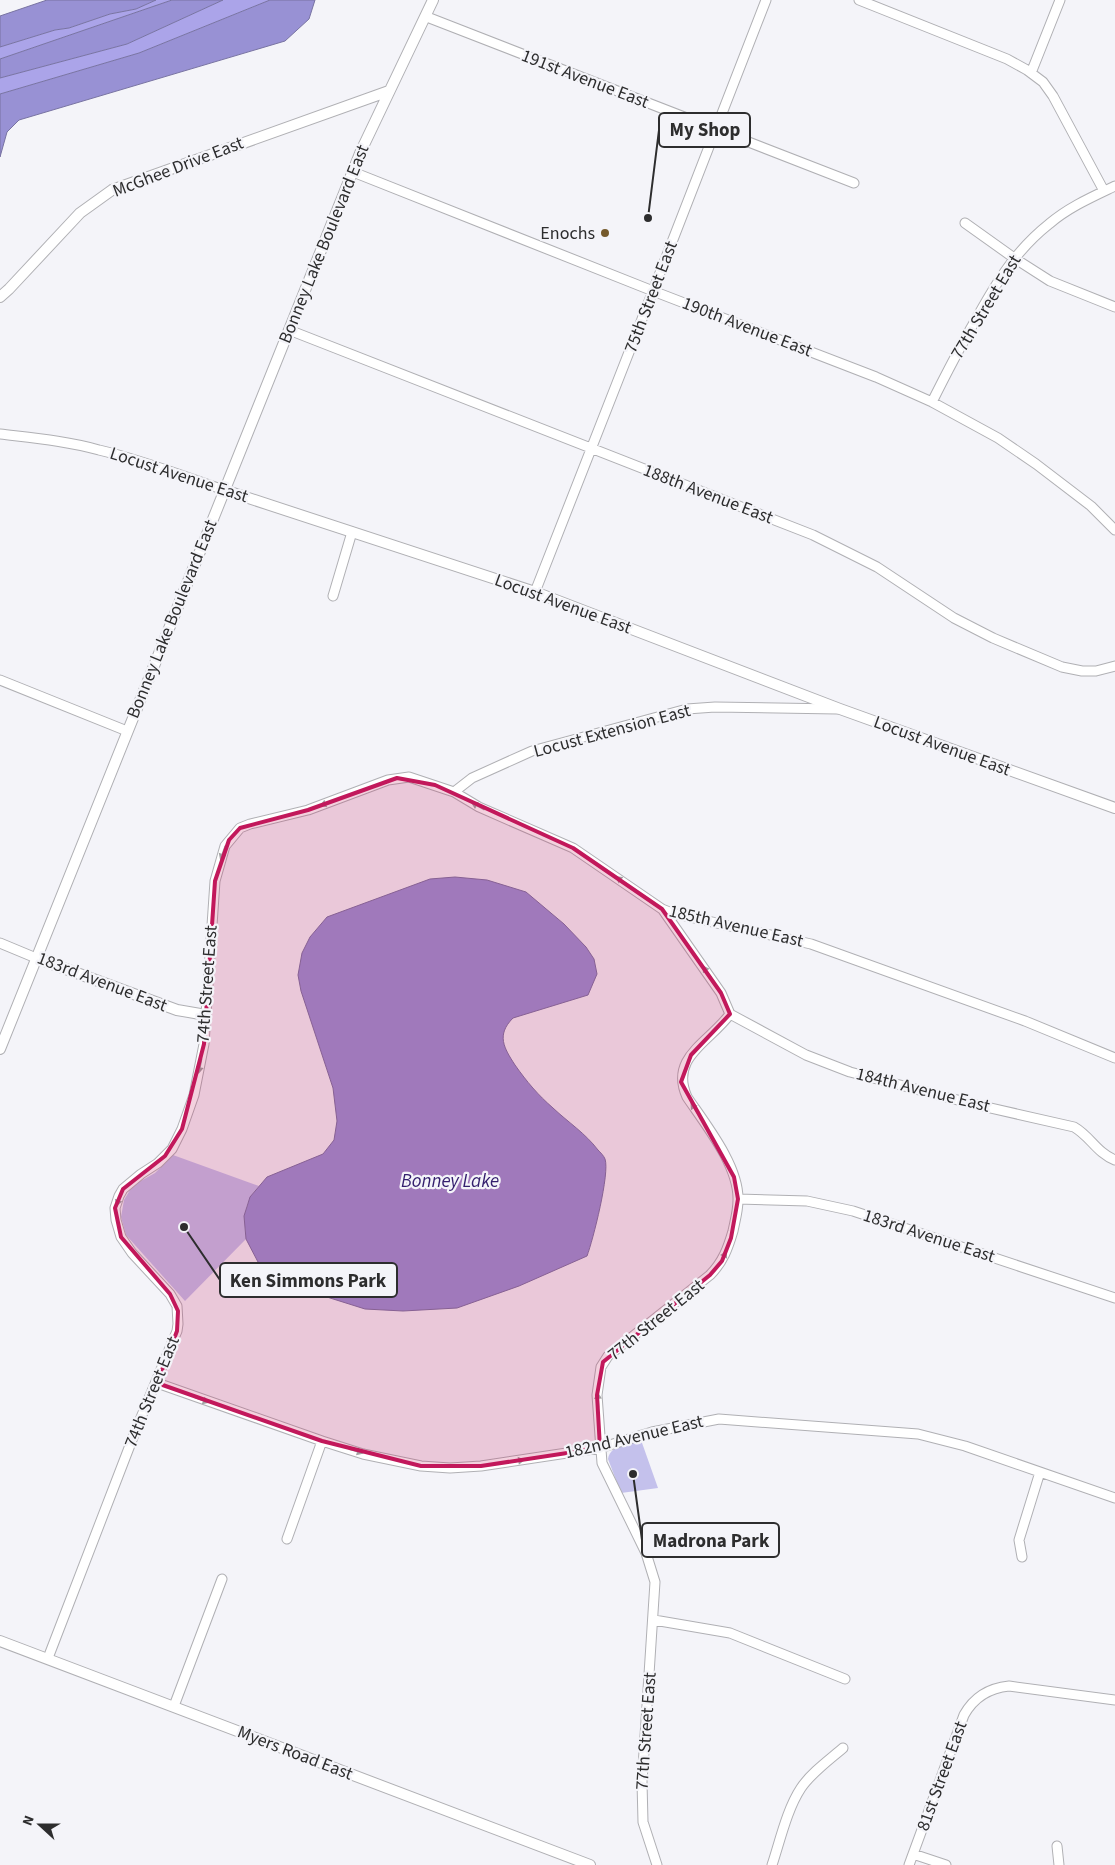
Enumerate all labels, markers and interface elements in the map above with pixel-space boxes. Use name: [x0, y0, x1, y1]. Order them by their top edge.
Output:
street label: 191st Avenue East: [518, 43, 652, 115]
callout: My Shop: [659, 113, 750, 147]
text: My Shop: [669, 117, 741, 144]
street label: McGhee Drive East: [109, 131, 247, 203]
street label: Bonney Lake Boulevard East: [273, 141, 375, 347]
place label: Enochs: [540, 221, 595, 246]
marker: Enochs: [599, 227, 611, 239]
street label: 75th Street East: [618, 237, 684, 357]
street label: 77th Street East: [945, 250, 1027, 364]
street label: 190th Avenue East: [678, 291, 816, 363]
street label: Locust Avenue East: [107, 441, 251, 509]
street label: 188th Avenue East: [639, 458, 777, 530]
street label: Bonney Lake Boulevard East: [121, 516, 223, 722]
street label: Locust Avenue East: [491, 568, 635, 640]
street label: Locust Extension East: [531, 698, 693, 764]
street label: Locust Avenue East: [870, 710, 1014, 782]
one-way arrow: [319, 800, 334, 807]
one-way arrow: [472, 802, 485, 811]
one-way arrow: [219, 846, 227, 861]
one-way arrow: [615, 876, 628, 886]
street label: 185th Avenue East: [666, 898, 806, 954]
street label: 74th Street East: [190, 924, 224, 1044]
street label: 183rd Avenue East: [33, 946, 171, 1018]
one-way arrow: [702, 965, 712, 979]
one-way arrow: [196, 1058, 204, 1074]
street label: 184th Avenue East: [853, 1061, 993, 1119]
one-way arrow: [690, 1102, 700, 1116]
water label: Bonney Lake: [401, 1168, 499, 1195]
one-way arrow: [115, 1192, 123, 1207]
street label: 183rd Avenue East: [860, 1203, 998, 1269]
one-way arrow: [719, 1251, 727, 1266]
callout: Ken Simmons Park: [220, 1263, 397, 1297]
text: Ken Simmons Park: [230, 1268, 387, 1295]
street label: 77th Street East: [602, 1273, 710, 1367]
street label: 74th Street East: [118, 1333, 186, 1451]
one-way arrow: [594, 1391, 602, 1407]
one-way arrow: [195, 1396, 210, 1404]
street label: 182nd Avenue East: [562, 1409, 706, 1465]
one-way arrow: [349, 1448, 364, 1456]
one-way arrow: [509, 1457, 525, 1465]
callout: Madrona Park: [642, 1523, 779, 1557]
text: Madrona Park: [653, 1528, 770, 1555]
street label: 77th Street East: [629, 1671, 663, 1791]
street label: 81st Street East: [911, 1718, 973, 1834]
street label: Myers Road East: [234, 1720, 356, 1786]
north arrow: [15, 1800, 65, 1850]
text: N: [18, 1813, 40, 1829]

